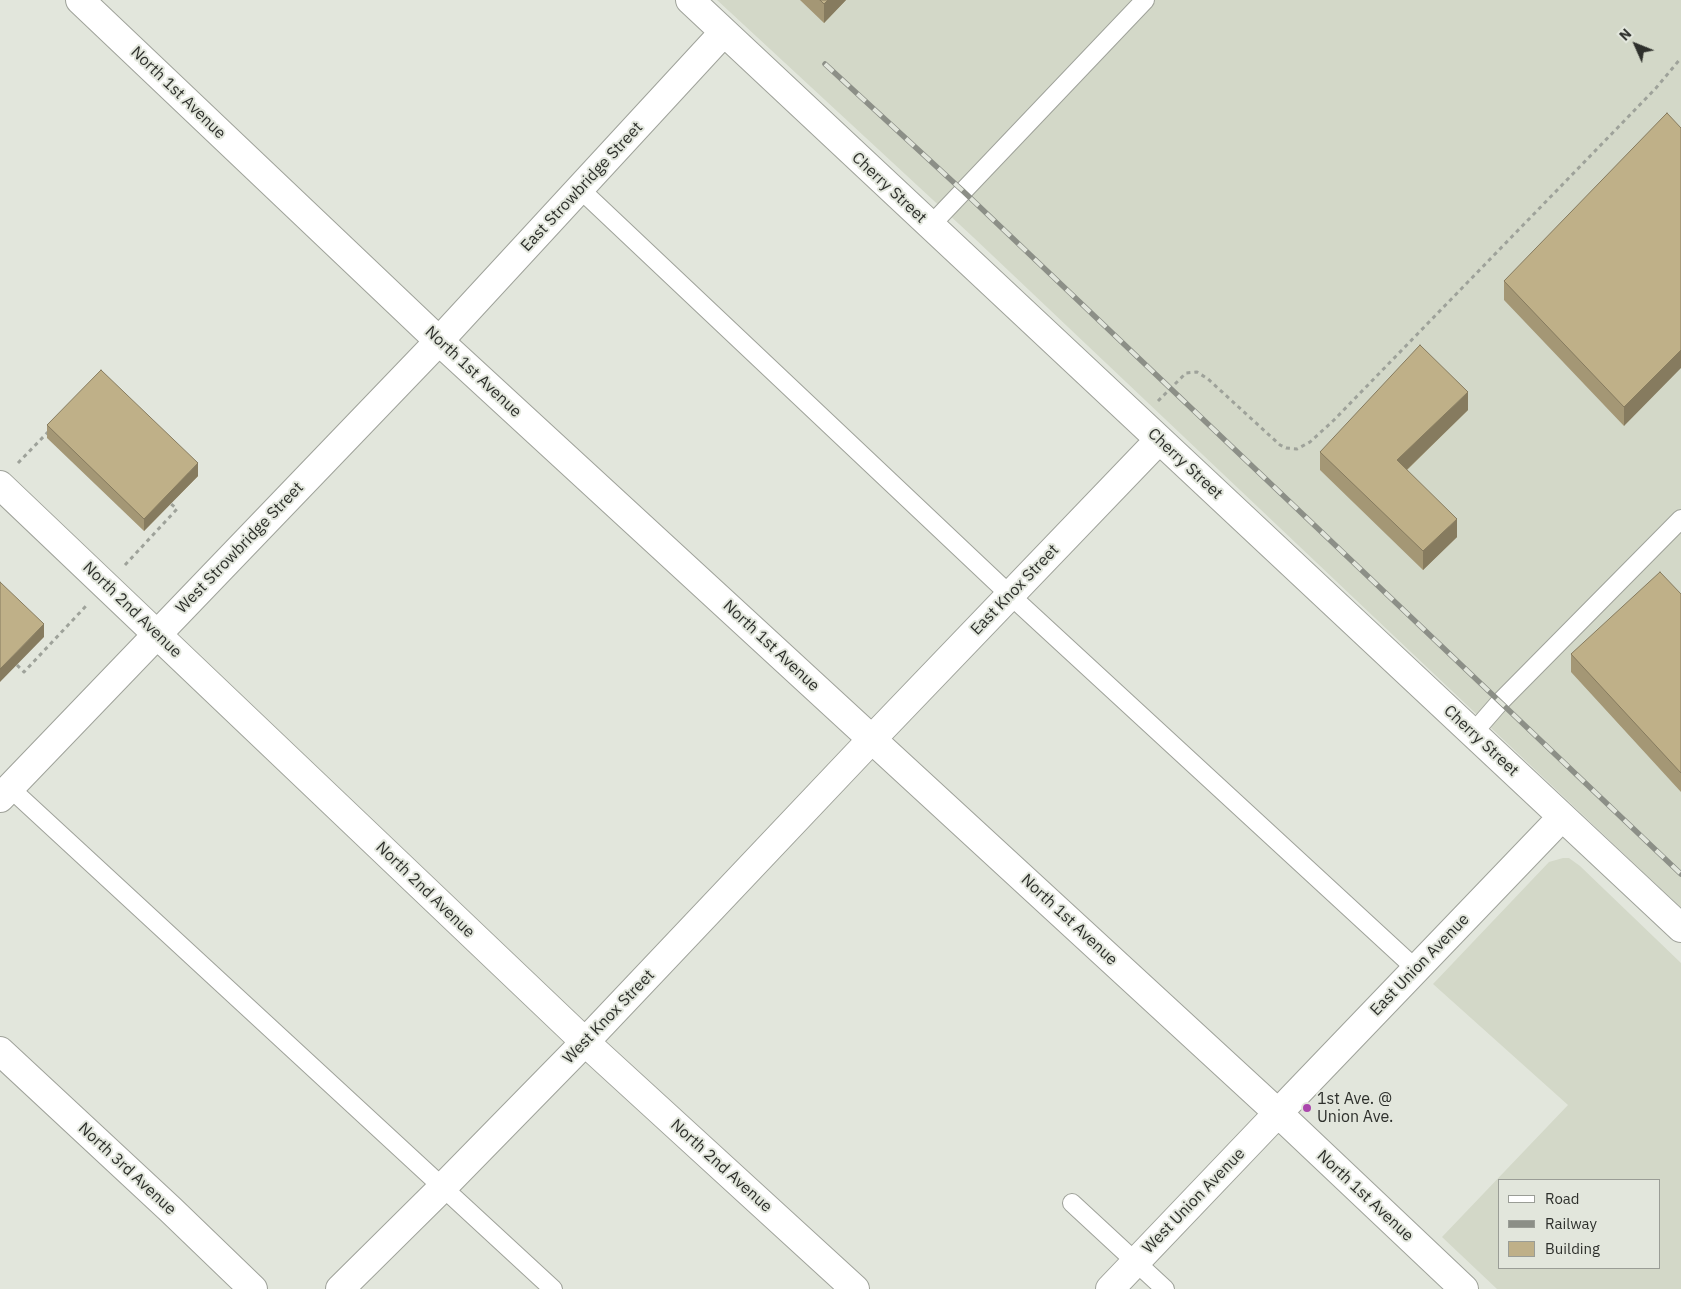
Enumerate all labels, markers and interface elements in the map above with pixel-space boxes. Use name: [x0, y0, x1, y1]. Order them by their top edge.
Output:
north arrow: [1611, 20, 1661, 70]
text: N: [1615, 25, 1635, 44]
street label: North 1st Avenue: [126, 43, 230, 143]
street label: East Strowbridge Street: [517, 118, 647, 256]
street label: Cherry Street: [848, 148, 930, 228]
street label: North 1st Avenue: [421, 322, 525, 422]
street label: Cherry Street: [1144, 424, 1226, 504]
street label: West Strowbridge Street: [172, 478, 308, 618]
street label: East Knox Street: [967, 541, 1063, 639]
street label: North 2nd Avenue: [79, 558, 185, 662]
street label: North 1st Avenue: [719, 596, 823, 696]
street label: Cherry Street: [1440, 701, 1522, 781]
street label: North 2nd Avenue: [372, 838, 478, 942]
street label: North 1st Avenue: [1017, 870, 1121, 970]
street label: East Union Avenue: [1367, 910, 1473, 1020]
street label: West Knox Street: [559, 966, 659, 1068]
place label: 1st Ave. @ Union Ave.: [1317, 1089, 1393, 1127]
marker: 1st Ave. @ Union Ave.: [1301, 1102, 1313, 1114]
street label: North 2nd Avenue: [666, 1115, 776, 1217]
street label: North 3rd Avenue: [74, 1119, 180, 1219]
street label: West Union Avenue: [1139, 1144, 1249, 1258]
street label: North 1st Avenue: [1313, 1146, 1417, 1246]
legend: [1498, 1179, 1661, 1269]
text: Road: [1545, 1189, 1580, 1208]
text: Railway: [1545, 1214, 1597, 1233]
text: Building: [1545, 1239, 1600, 1258]

